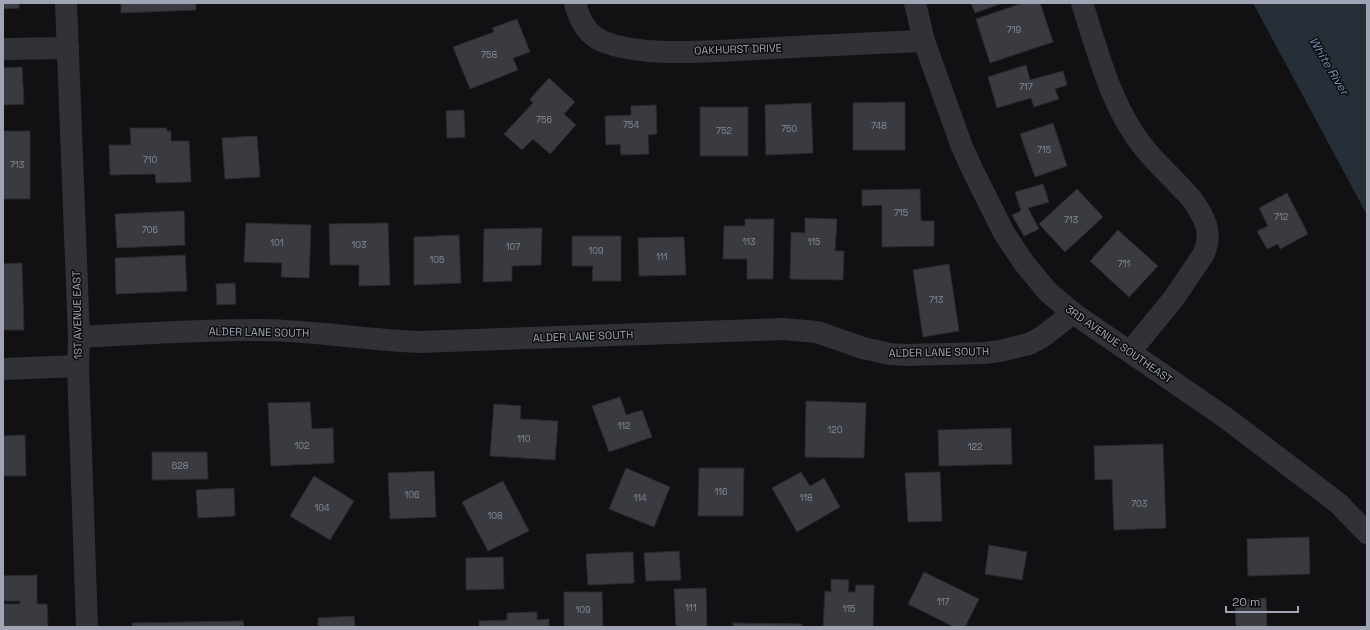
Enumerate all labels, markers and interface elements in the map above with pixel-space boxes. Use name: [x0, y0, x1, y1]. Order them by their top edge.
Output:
house number: 719: [1007, 24, 1021, 36]
water label: White River: [1305, 34, 1353, 99]
street label: OAKHURST DRIVE: [694, 40, 782, 58]
house number: 758: [481, 49, 497, 61]
house number: 717: [1019, 81, 1033, 93]
house number: 756: [536, 114, 552, 126]
house number: 754: [623, 119, 639, 131]
house number: 748: [871, 120, 887, 132]
house number: 750: [781, 123, 797, 135]
house number: 752: [716, 125, 732, 137]
house number: 715: [1037, 144, 1051, 156]
house number: 710: [143, 154, 157, 166]
house number: 713: [10, 159, 24, 171]
house number: 715: [894, 207, 908, 219]
house number: 712: [1274, 211, 1288, 223]
house number: 713: [1064, 214, 1078, 226]
house number: 706: [142, 224, 159, 236]
house number: 113: [743, 236, 755, 248]
house number: 115: [808, 236, 820, 248]
house number: 101: [270, 237, 284, 249]
house number: 103: [352, 239, 366, 251]
house number: 107: [506, 241, 520, 253]
house number: 109: [588, 245, 604, 257]
house number: 111: [656, 251, 668, 263]
house number: 105: [430, 254, 444, 266]
house number: 711: [1118, 258, 1130, 270]
street label: 1ST AVENUE EAST: [69, 270, 85, 360]
house number: 713: [929, 294, 943, 306]
street label: 3RD AVENUE SOUTHEAST: [1063, 302, 1176, 387]
street label: ALDER LANE SOUTH: [209, 324, 309, 340]
street label: ALDER LANE SOUTH: [533, 327, 633, 345]
street label: ALDER LANE SOUTH: [889, 344, 989, 360]
house number: 112: [618, 420, 630, 432]
house number: 120: [828, 424, 843, 436]
house number: 110: [517, 433, 531, 445]
house number: 102: [295, 440, 309, 452]
house number: 122: [968, 441, 982, 453]
house number: 628: [172, 460, 189, 472]
house number: 116: [714, 486, 728, 498]
house number: 106: [404, 489, 420, 501]
house number: 114: [633, 492, 647, 504]
house number: 118: [799, 492, 813, 504]
house number: 703: [1131, 498, 1147, 510]
house number: 104: [314, 502, 330, 514]
house number: 108: [487, 510, 503, 522]
scale bar: [1226, 588, 1298, 614]
text: 20 m: [1232, 594, 1260, 610]
house number: 117: [937, 596, 949, 608]
house number: 111: [685, 602, 697, 614]
house number: 115: [843, 603, 855, 615]
house number: 109: [575, 604, 591, 616]

